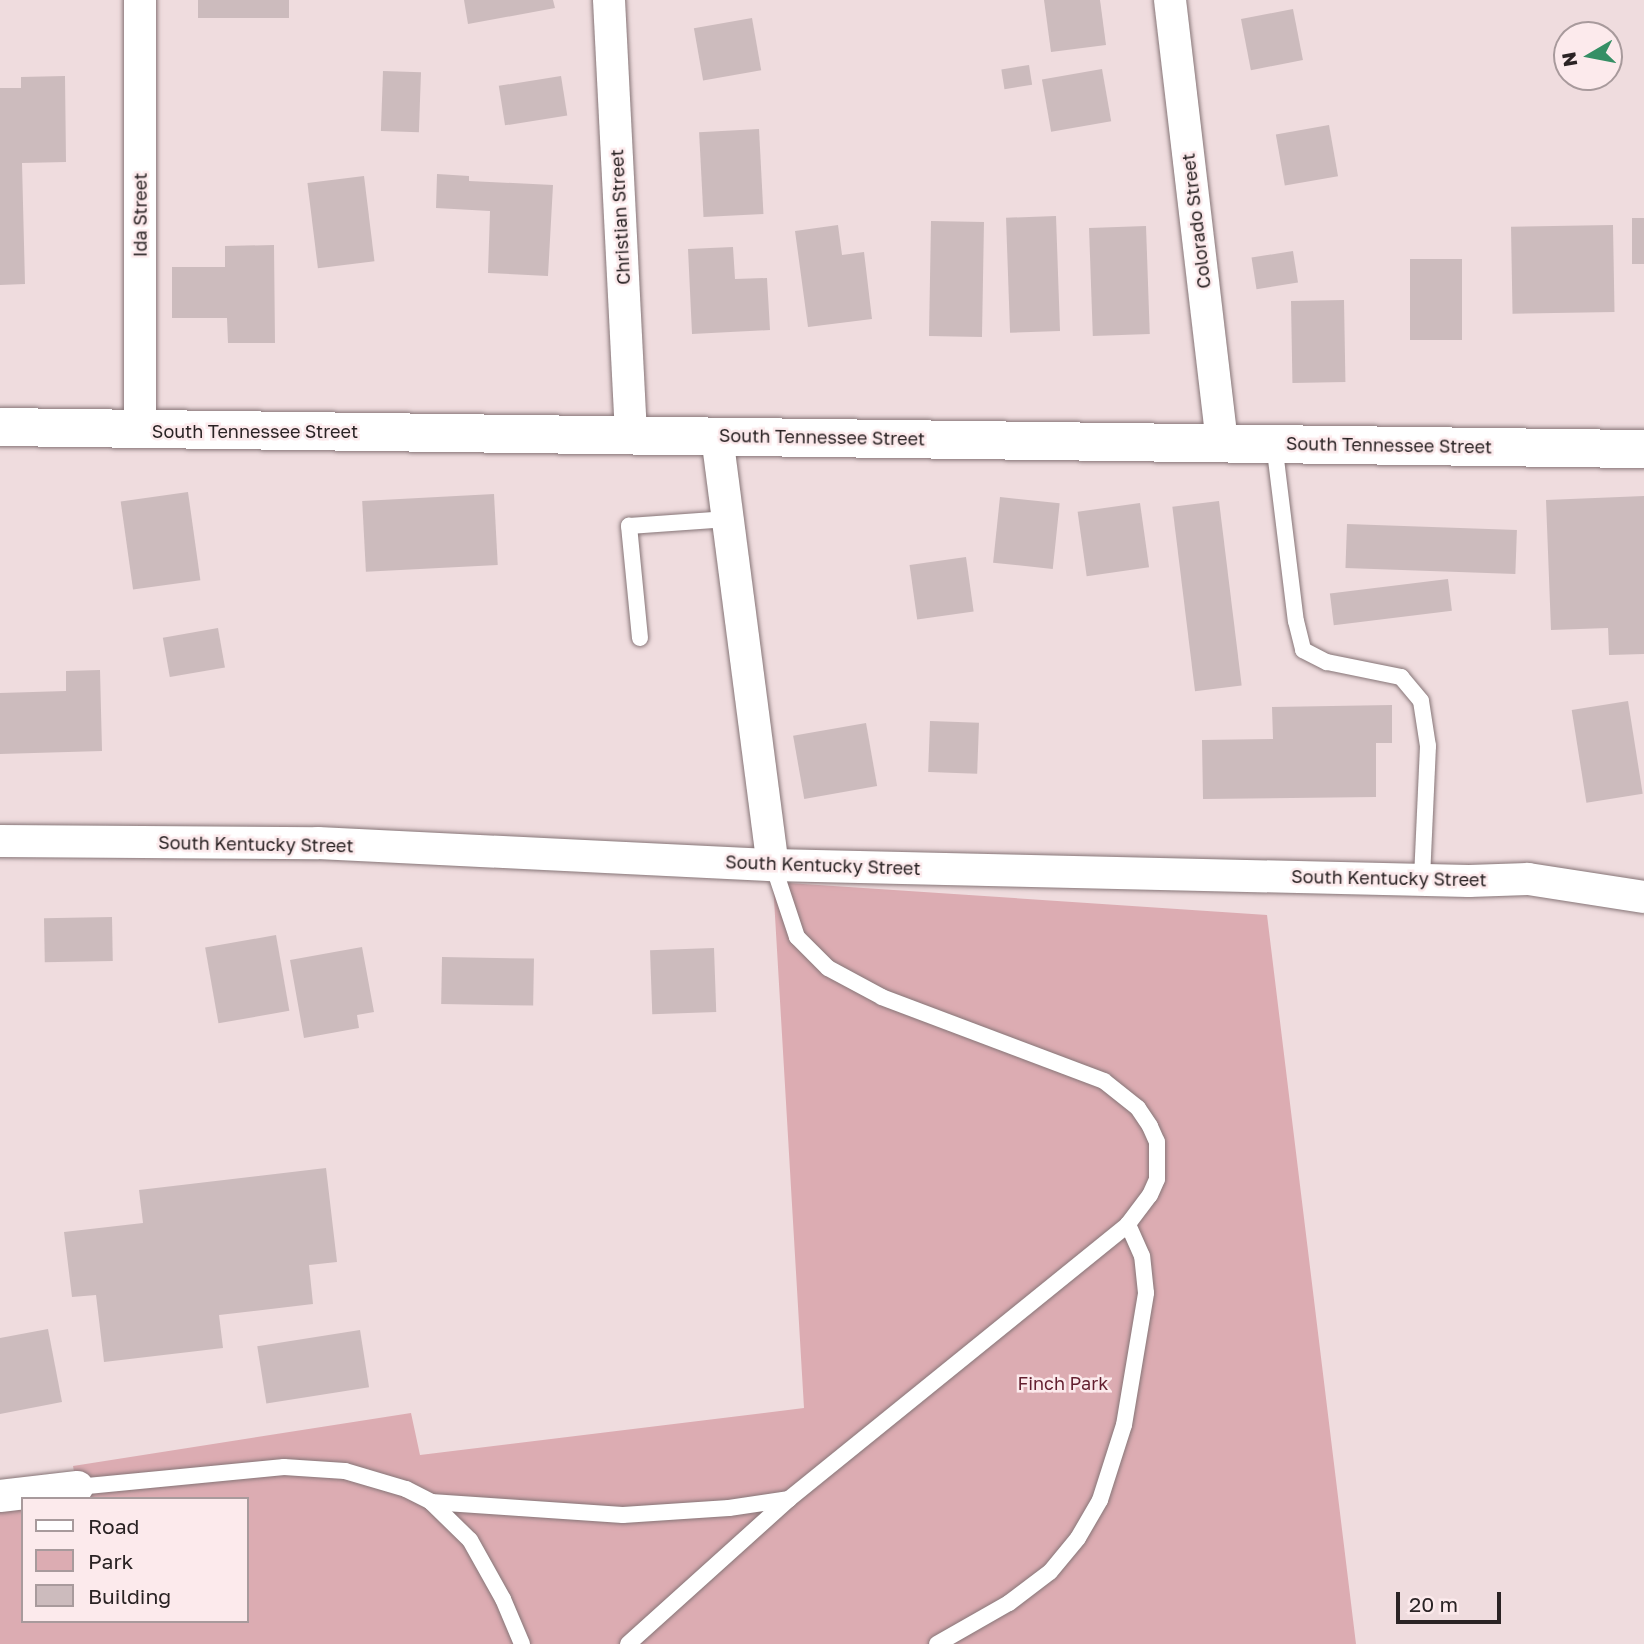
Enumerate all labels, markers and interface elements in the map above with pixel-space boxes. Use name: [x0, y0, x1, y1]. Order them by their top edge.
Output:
north arrow: [1553, 21, 1623, 91]
text: N: [1556, 50, 1581, 69]
street label: Christian Street: [606, 149, 634, 285]
street label: Colorado Street: [1177, 152, 1215, 290]
street label: Ida Street: [129, 173, 151, 257]
street label: South Tennessee Street: [152, 420, 358, 442]
street label: South Tennessee Street: [719, 424, 925, 450]
street label: South Tennessee Street: [1286, 432, 1492, 458]
street label: South Kentucky Street: [158, 831, 354, 857]
street label: South Kentucky Street: [725, 851, 921, 879]
street label: South Kentucky Street: [1291, 865, 1487, 891]
park label: Finch Park: [1018, 1372, 1108, 1394]
legend: [21, 1497, 248, 1623]
text: Road: [88, 1513, 139, 1539]
text: Park: [88, 1548, 133, 1574]
scale bar: [1399, 1578, 1504, 1622]
text: Building: [88, 1583, 171, 1609]
text: 20 m: [1409, 1591, 1458, 1617]

